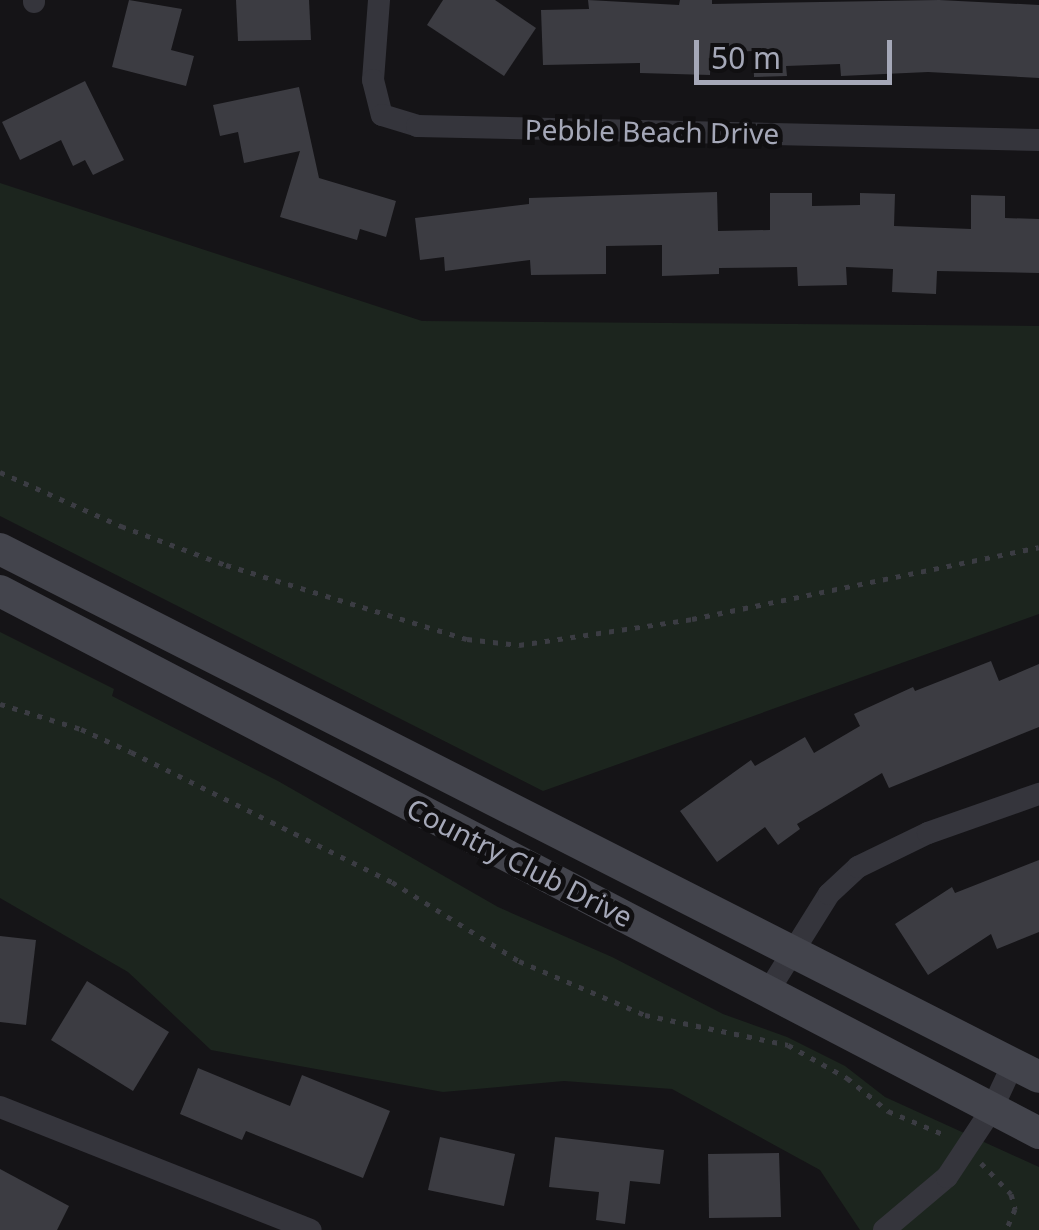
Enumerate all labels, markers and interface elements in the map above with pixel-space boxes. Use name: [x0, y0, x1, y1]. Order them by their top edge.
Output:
scale bar: [699, 20, 896, 82]
text: 50 m: [711, 37, 781, 78]
street label: Pebble Beach Drive: [525, 112, 779, 150]
street label: Country Club Drive: [402, 791, 638, 933]

